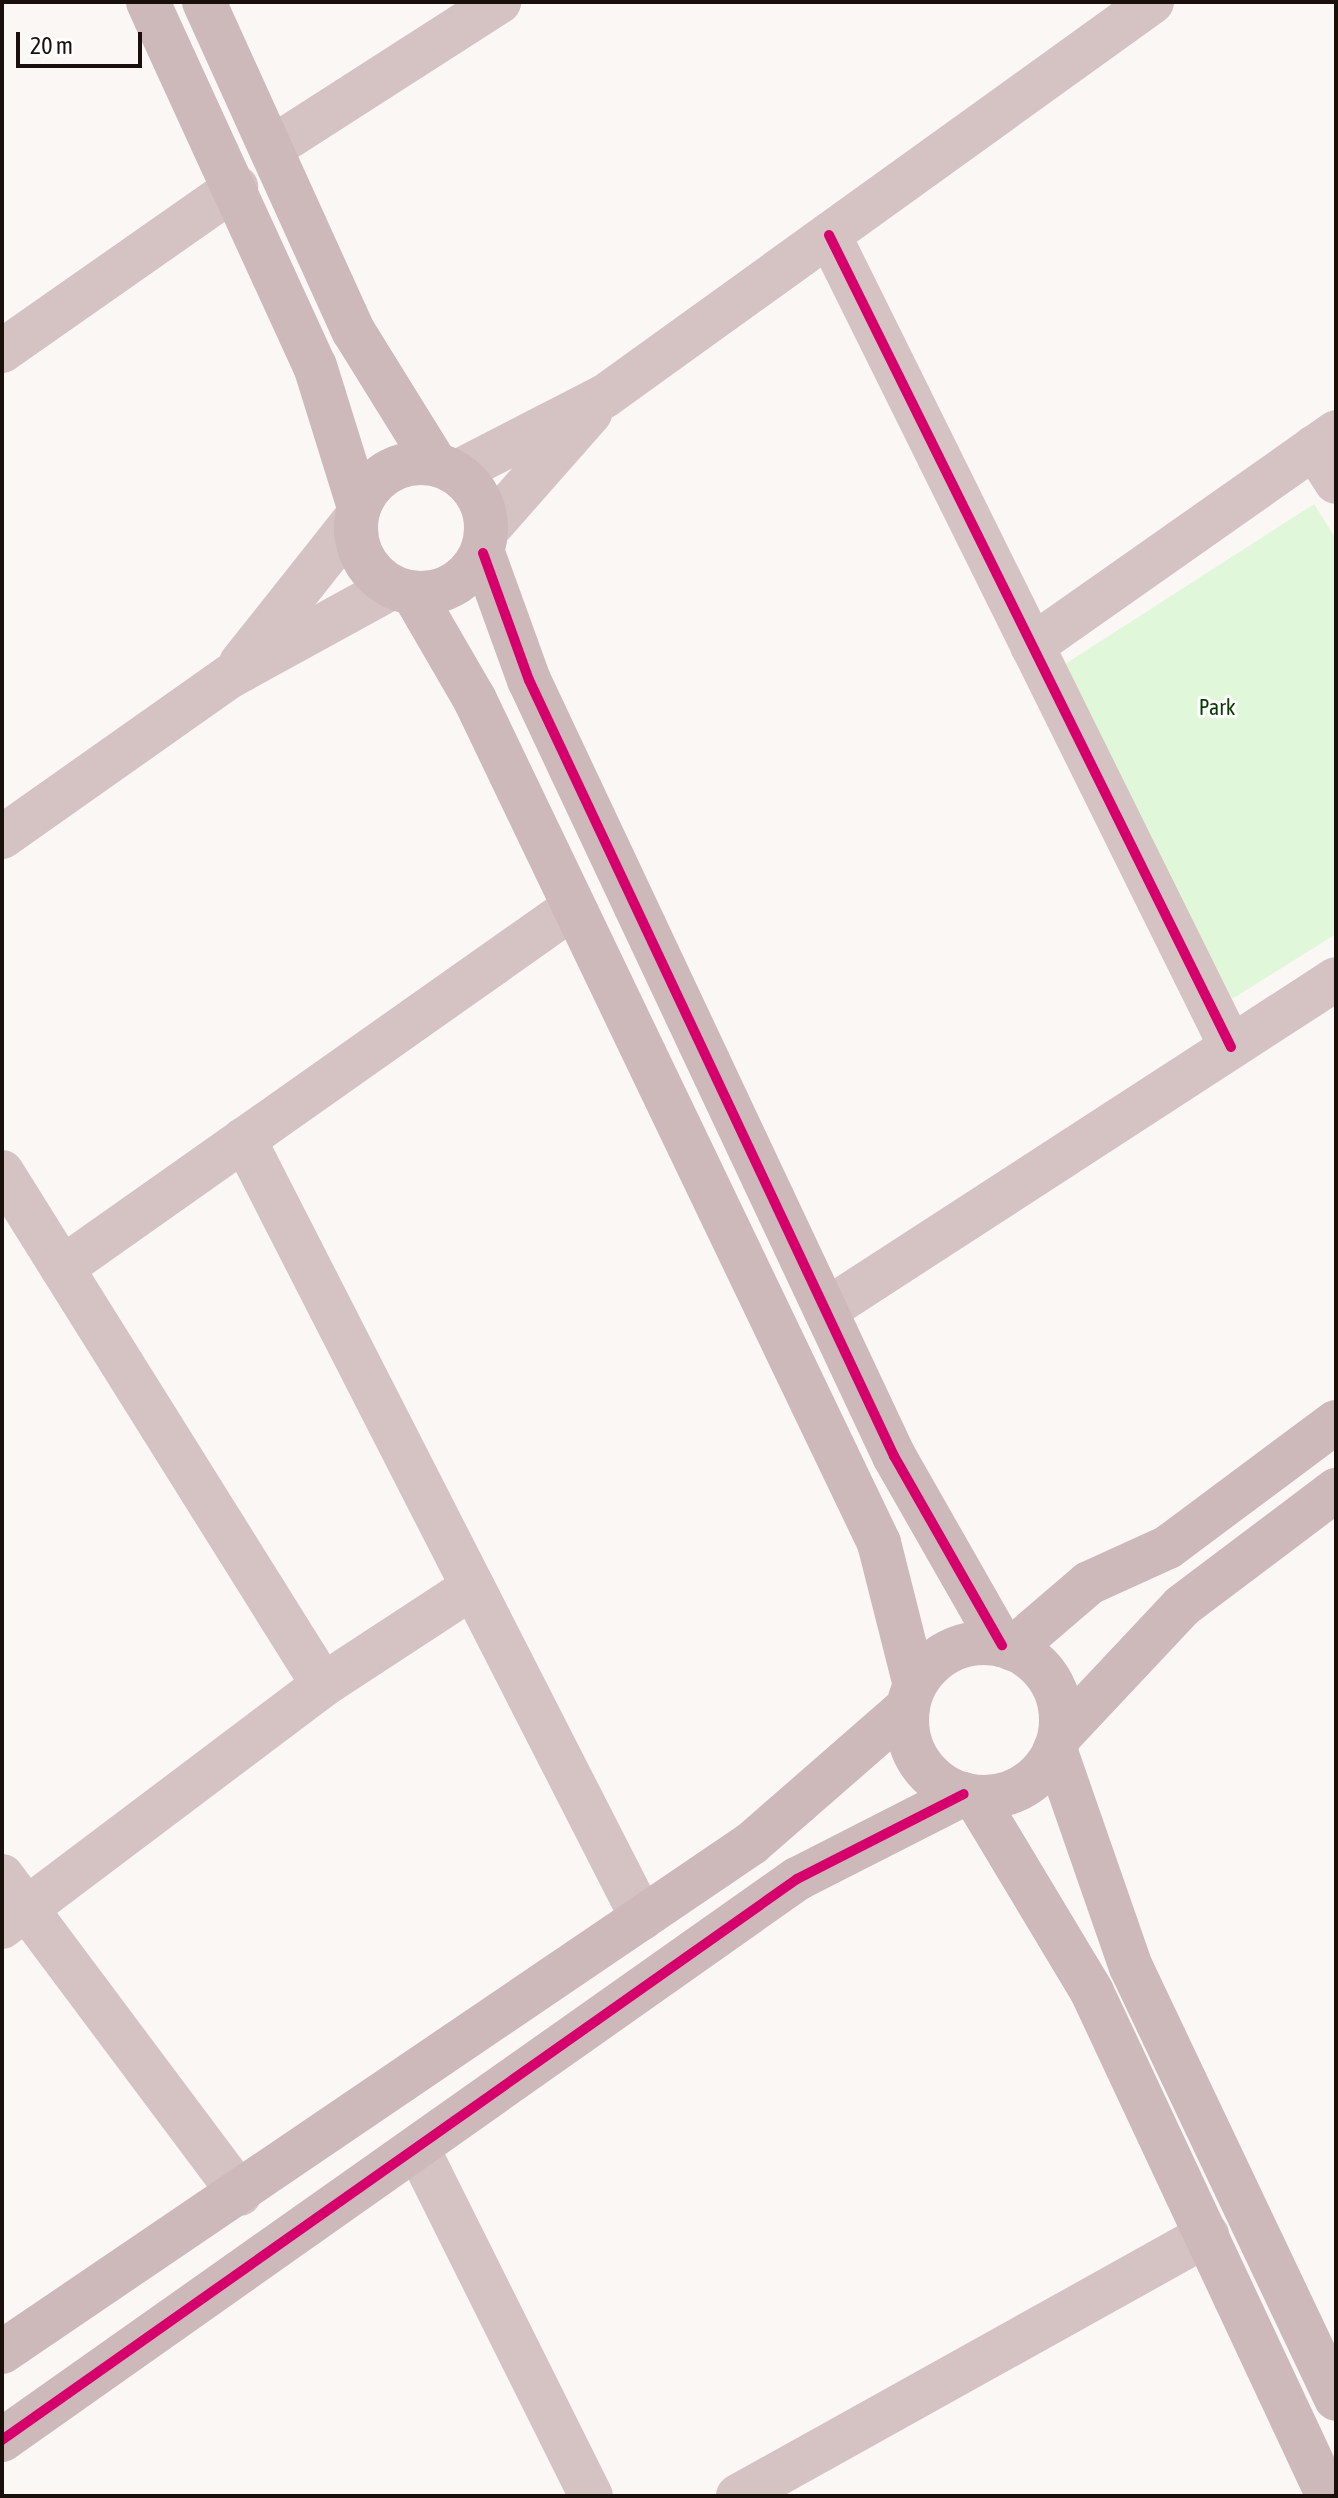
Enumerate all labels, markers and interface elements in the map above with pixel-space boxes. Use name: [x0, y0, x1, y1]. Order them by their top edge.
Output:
scale bar: [20, 16, 146, 66]
text: 20 m: [30, 32, 73, 59]
park label: Park: [1199, 695, 1235, 721]

